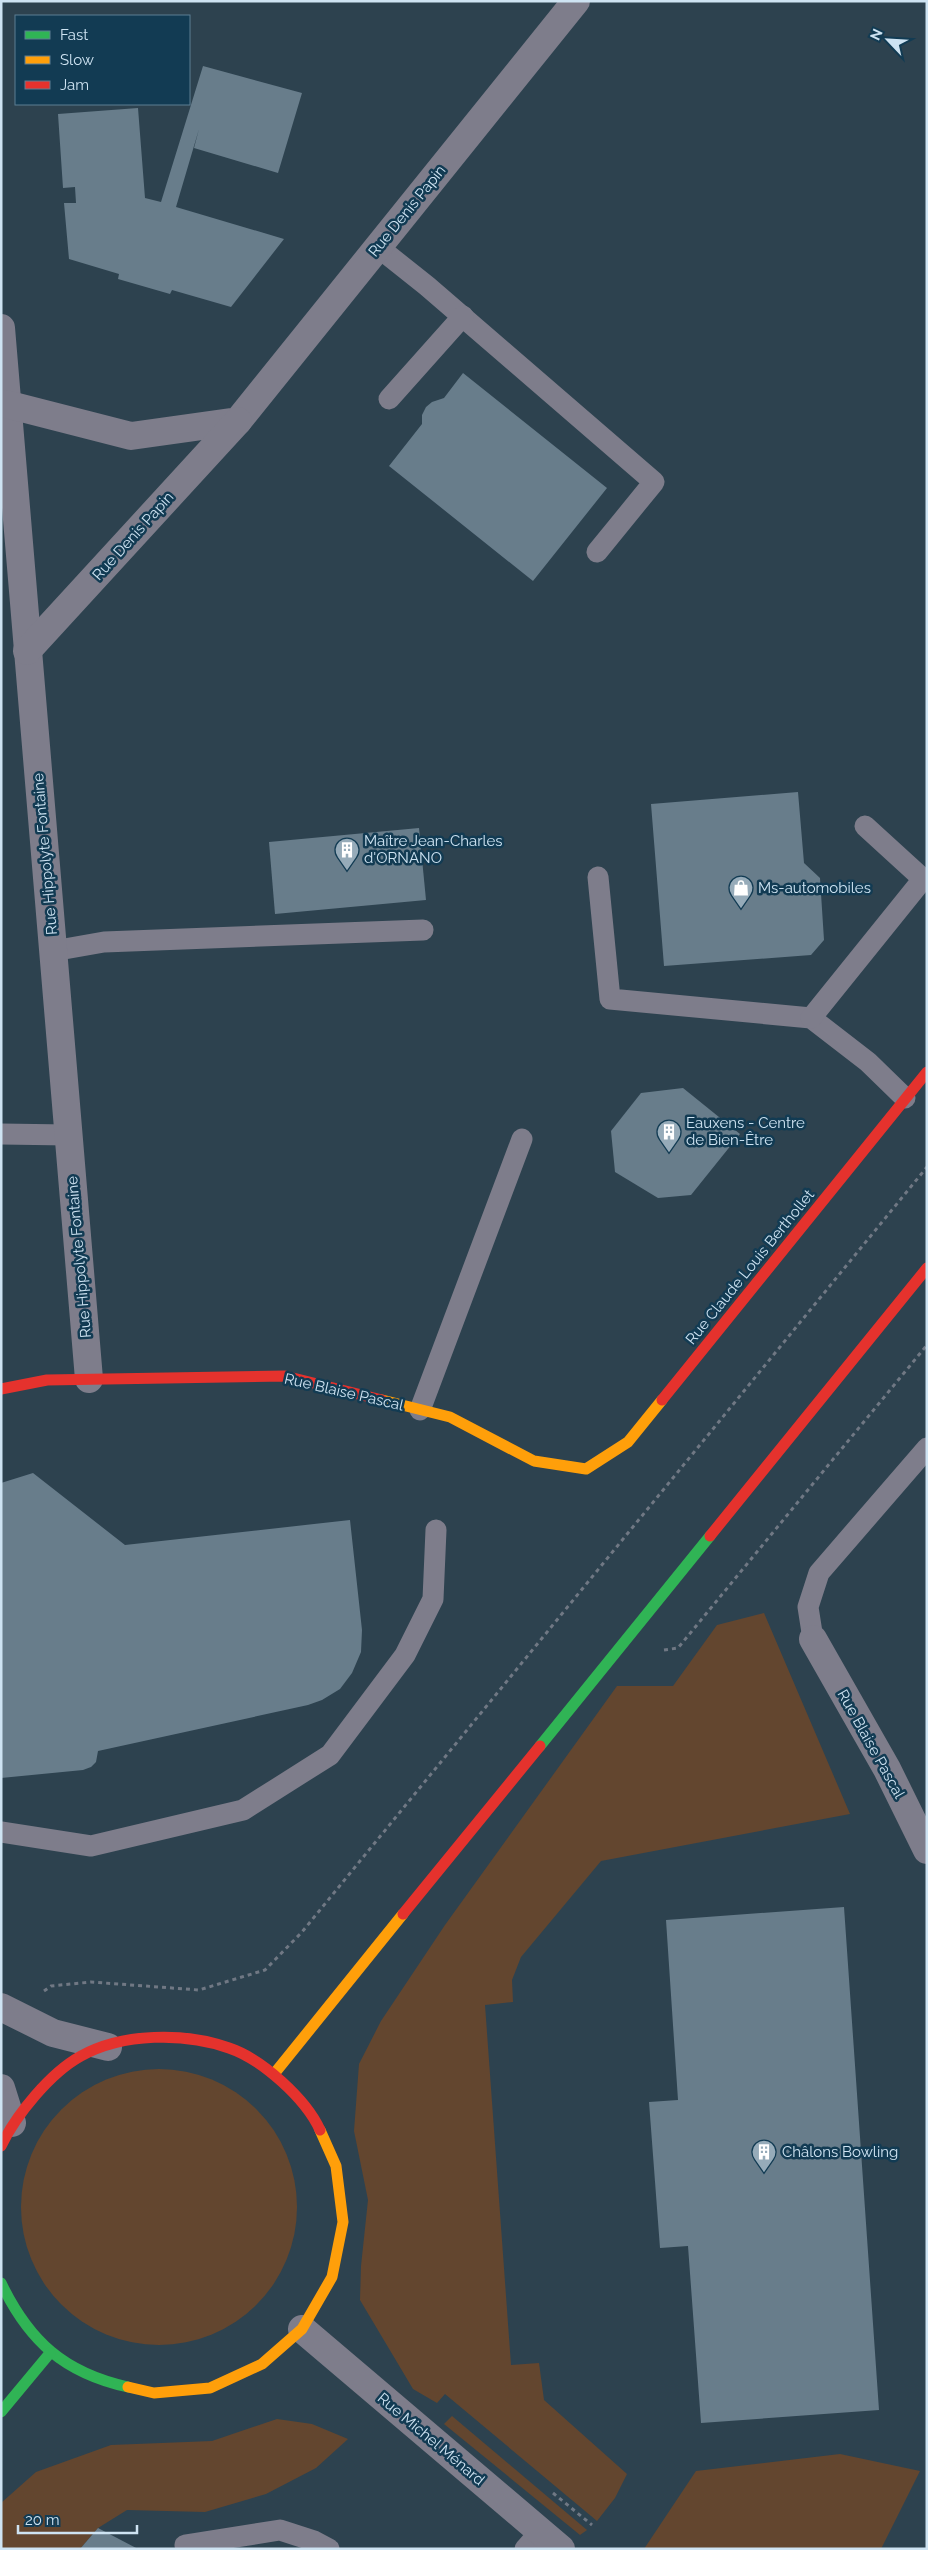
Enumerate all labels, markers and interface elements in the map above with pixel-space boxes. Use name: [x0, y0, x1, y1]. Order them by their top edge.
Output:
legend: [15, 15, 190, 105]
north arrow: [863, 15, 913, 65]
text: Fast: [60, 26, 88, 44]
text: N: [867, 26, 886, 43]
text: Slow: [60, 51, 94, 69]
text: Jam: [60, 76, 89, 94]
street label: Rue Denis Papin: [365, 162, 449, 260]
street label: Rue Denis Papin: [89, 488, 177, 584]
street label: Rue Hippolyte Fontaine: [29, 772, 61, 936]
place label: Maître Jean-Charles d'ORNANO: [364, 832, 503, 867]
building icon: Maître Jean-Charles d'ORNANO: [334, 837, 360, 871]
shop icon: Ms-automobiles: [728, 875, 754, 909]
place label: Ms-automobiles: [758, 879, 871, 897]
place label: Eauxens - Centre de Bien-Être: [686, 1114, 805, 1149]
building icon: Eauxens - Centre de Bien-Être: [656, 1119, 682, 1153]
street label: Rue Hippolyte Fontaine: [63, 1175, 95, 1339]
street label: Rue Claude Louis Berthollet: [682, 1186, 818, 1348]
street label: Rue Blaise Pascal: [283, 1370, 406, 1415]
street label: Rue Blaise Pascal: [834, 1686, 909, 1802]
building icon: Châlons Bowling: [751, 2139, 777, 2173]
place label: Châlons Bowling: [782, 2143, 898, 2161]
street label: Rue Michel Ménard: [374, 2389, 488, 2489]
scale bar: [18, 2502, 136, 2534]
text: 20 m: [25, 2511, 60, 2529]

